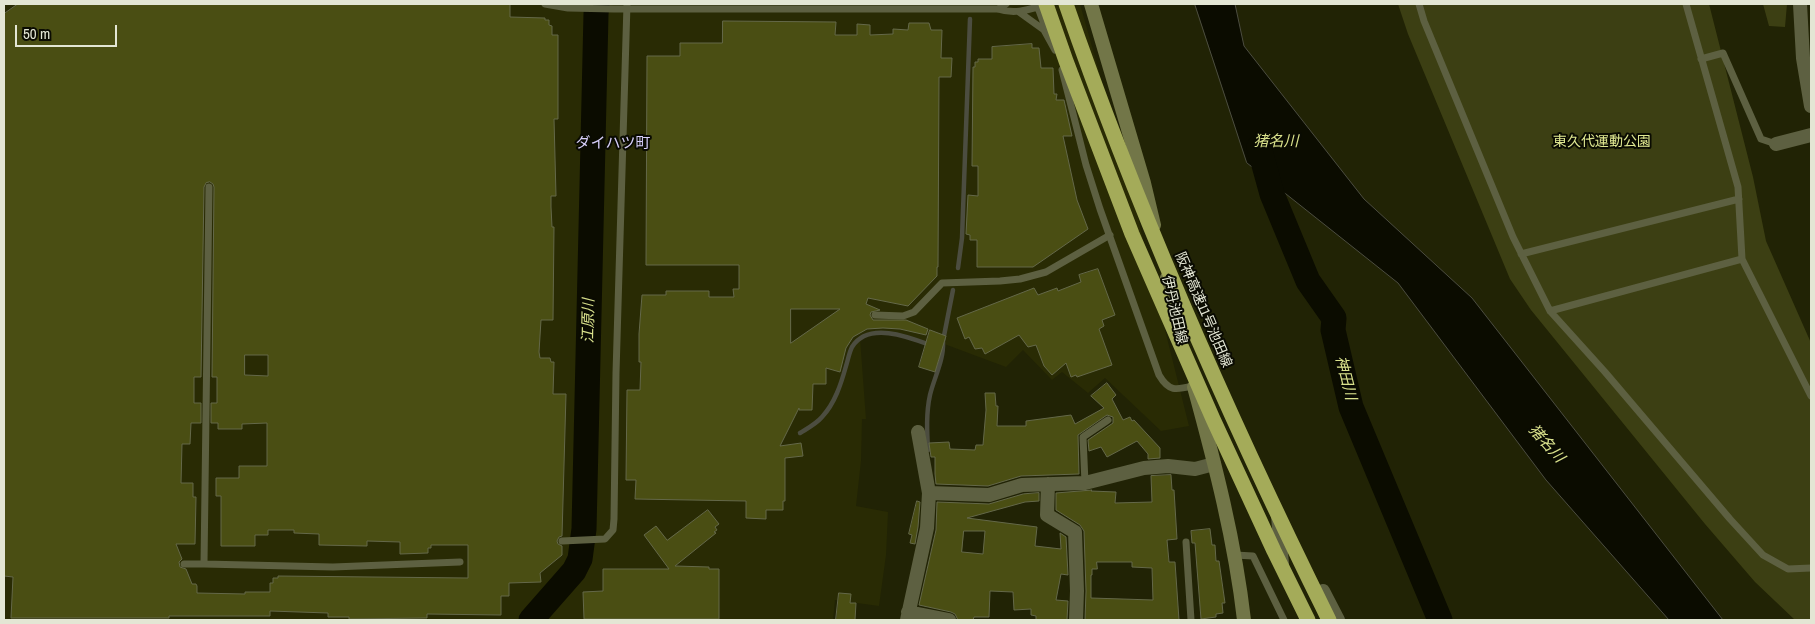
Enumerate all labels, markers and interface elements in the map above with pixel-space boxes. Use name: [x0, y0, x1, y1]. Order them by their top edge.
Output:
scale bar: [18, 15, 120, 47]
text: 50 m: [23, 23, 50, 44]
water label: 猪名川: [1254, 133, 1298, 151]
park label: 東久代運動公園: [1553, 134, 1651, 150]
district label: ダイハツ町: [576, 135, 650, 153]
street label: 阪神高速11号池田線: [1171, 250, 1235, 370]
street label: 伊丹池田線: [1158, 274, 1190, 346]
water label: 江原川: [580, 298, 598, 344]
water label: 神田川: [1331, 354, 1359, 402]
water label: 猪名川: [1524, 421, 1568, 467]

